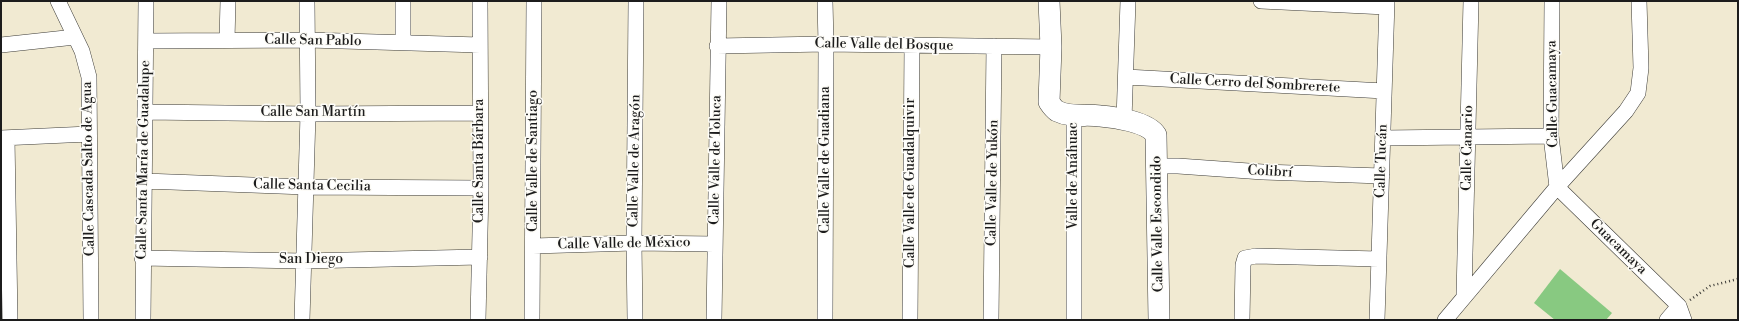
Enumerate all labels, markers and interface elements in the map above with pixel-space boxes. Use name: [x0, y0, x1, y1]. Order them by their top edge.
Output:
street label: Calle San Pablo: [264, 32, 362, 50]
street label: Calle Valle del Bosque: [815, 35, 953, 55]
street label: Calle Guacamaya: [1544, 40, 1562, 148]
street label: Calle Santa María de Guadalupe: [134, 60, 154, 260]
street label: Calle Cerro del Sombrerete: [1169, 71, 1341, 97]
street label: Calle Cascada Salto de Agua: [79, 81, 99, 257]
street label: Calle Valle de Guadiana: [818, 86, 834, 234]
street label: Calle Valle de Santiago: [526, 90, 542, 232]
street label: Calle Valle de Aragón: [625, 94, 645, 228]
street label: Calle Valle de Toluca: [706, 95, 726, 225]
street label: Calle Valle de Guadalquivir: [903, 98, 919, 268]
street label: Calle Santa Bárbara: [472, 99, 488, 223]
street label: Calle San Martín: [260, 105, 366, 121]
street label: Calle Canario: [1459, 105, 1477, 191]
street label: Calle Valle de Yukón: [983, 120, 1003, 246]
street label: Valle de Anáhuac: [1066, 122, 1082, 230]
street label: Calle Tucán: [1372, 124, 1392, 198]
street label: Calle Valle Escondido: [1148, 156, 1168, 292]
street label: Colibrí: [1247, 162, 1293, 182]
street label: Calle Santa Cecilia: [253, 177, 371, 195]
street label: Guacamaya: [1586, 216, 1650, 278]
street label: Calle Valle de México: [557, 234, 691, 254]
street label: San Diego: [279, 252, 343, 268]

